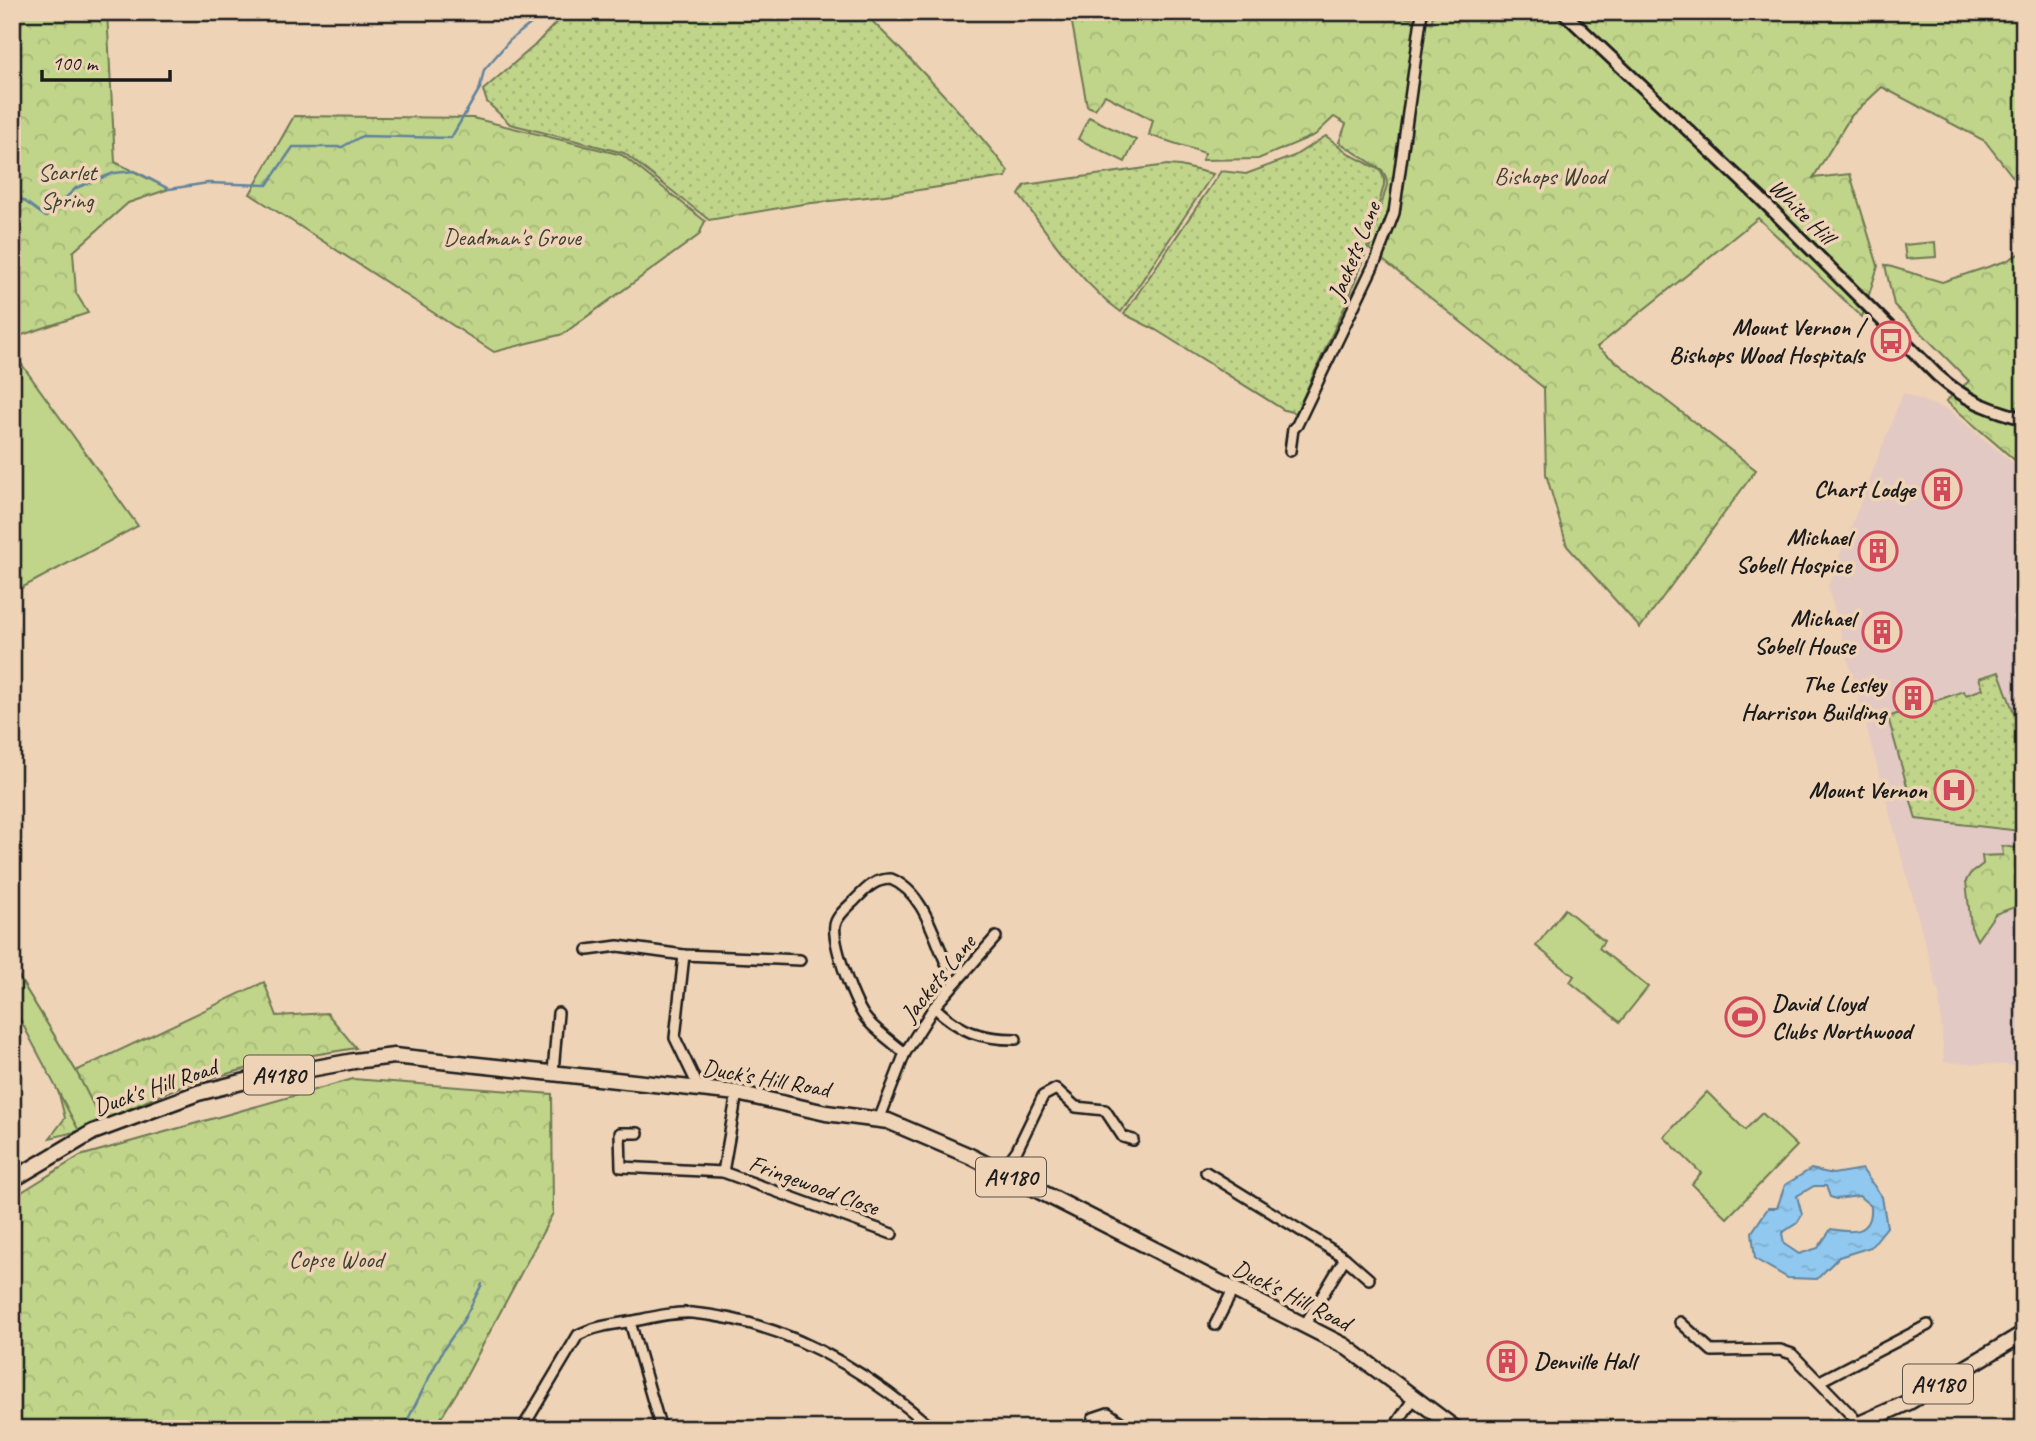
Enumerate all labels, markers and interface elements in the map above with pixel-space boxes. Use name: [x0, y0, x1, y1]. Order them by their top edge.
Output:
scale bar: [42, 38, 170, 82]
text: 100 m: [52, 50, 99, 76]
park label: Scarlet Spring: [38, 157, 98, 215]
park label: Bishops Wood: [1494, 161, 1609, 191]
street label: White Hill: [1763, 172, 1844, 253]
street label: Jackets Lane: [1320, 195, 1388, 305]
park label: Deadman's Grove: [443, 222, 583, 252]
place label: Mount Vernon / Bishops Wood Hospitals: [1669, 312, 1869, 370]
bus stop icon: Mount Vernon / Bishops Wood Hospitals: [1870, 320, 1912, 362]
building icon: Chart Lodge: [1921, 468, 1963, 510]
place label: Chart Lodge: [1814, 474, 1917, 504]
place label: Michael Sobell Hospice: [1736, 522, 1856, 580]
building icon: Michael Sobell Hospice: [1857, 530, 1899, 572]
place label: Michael Sobell House: [1754, 603, 1860, 661]
building icon: Michael Sobell House: [1861, 611, 1903, 653]
place label: The Lesley Harrison Building: [1741, 669, 1889, 727]
building icon: The Lesley Harrison Building: [1892, 677, 1934, 719]
hospital icon: Mount Vernon: [1933, 769, 1975, 811]
place label: Mount Vernon: [1809, 775, 1928, 805]
street label: Jackets Lane: [893, 927, 984, 1028]
place label: David Lloyd Clubs Northwood: [1772, 988, 1916, 1046]
sports icon: David Lloyd Clubs Northwood: [1724, 996, 1766, 1038]
street label: Duck's Hill Road: [89, 1051, 224, 1122]
street label: Duck's Hill Road: [700, 1052, 835, 1105]
road number: A4180: [244, 1056, 314, 1094]
street label: Fringewood Close: [745, 1148, 885, 1223]
road number: A4180: [976, 1158, 1046, 1196]
park label: Copse Wood: [289, 1244, 387, 1274]
street label: Duck's Hill Road: [1228, 1252, 1359, 1339]
building icon: Denville Hall: [1486, 1340, 1528, 1382]
place label: Denville Hall: [1534, 1346, 1640, 1376]
road number: A4180: [1903, 1364, 1973, 1404]

